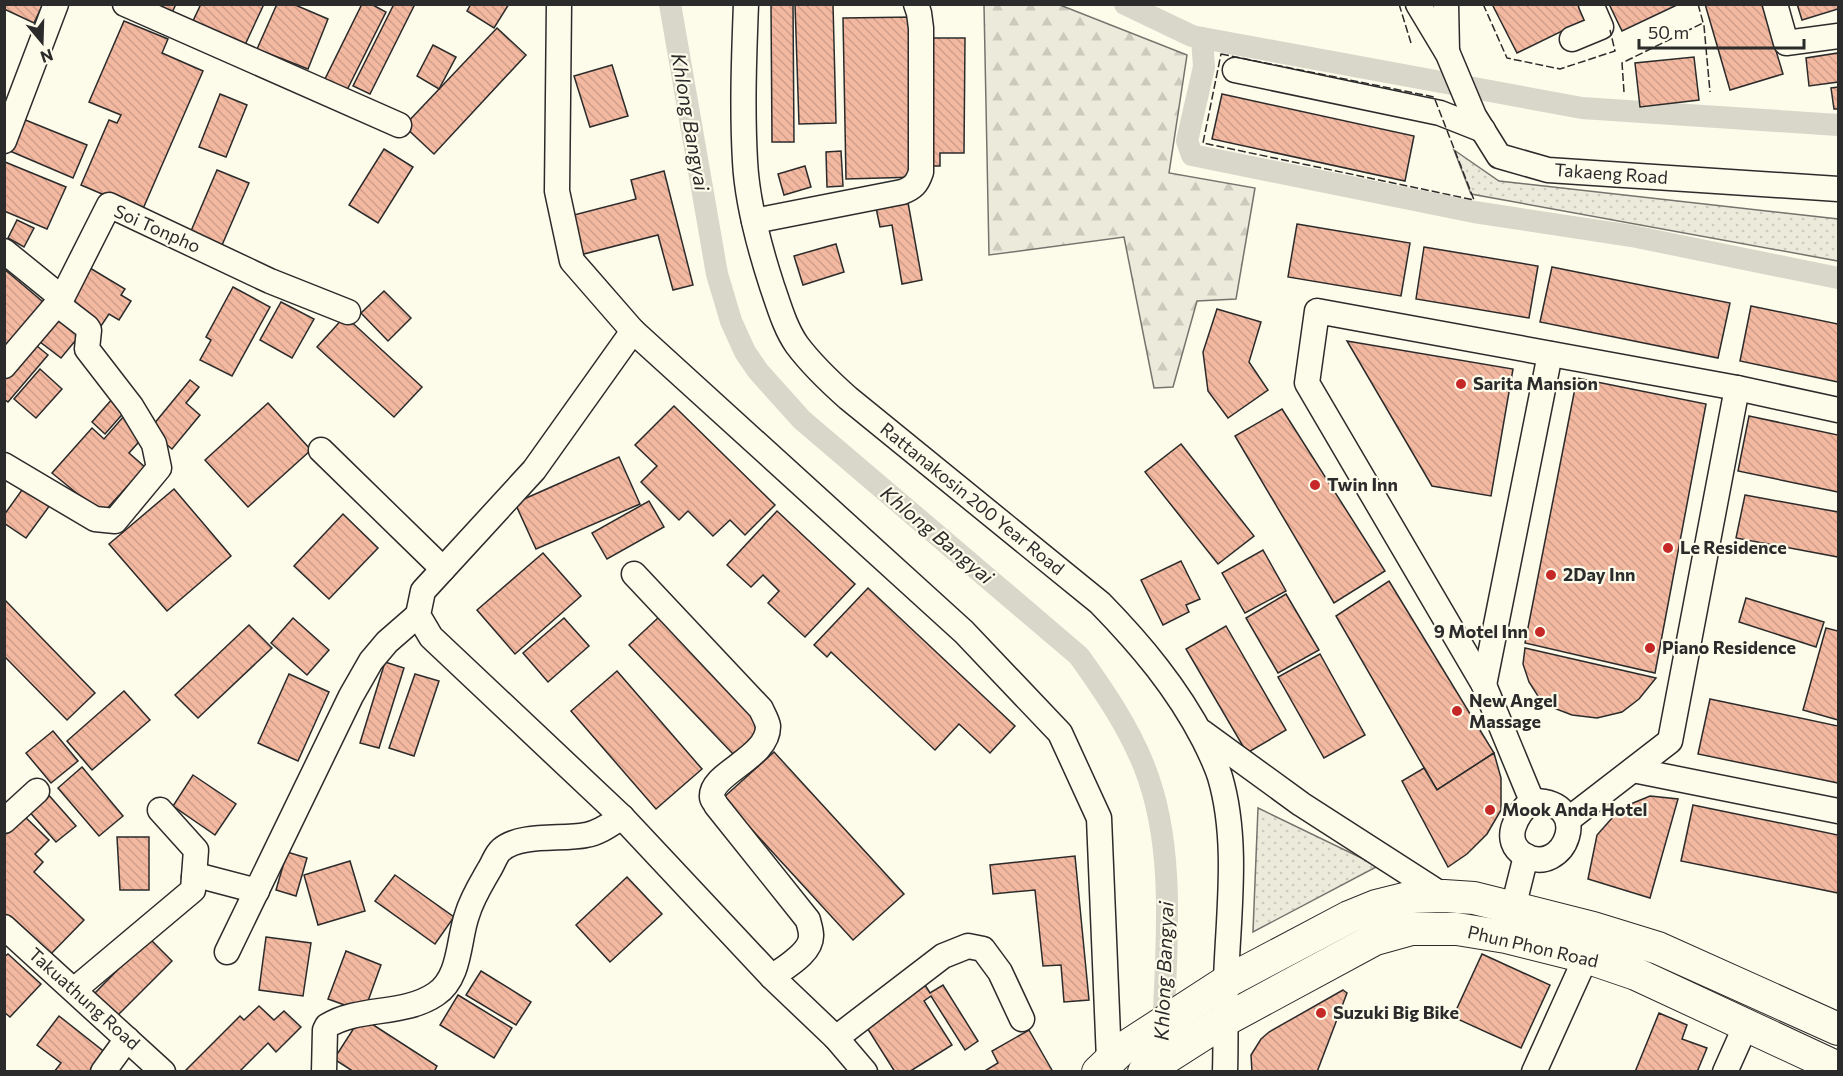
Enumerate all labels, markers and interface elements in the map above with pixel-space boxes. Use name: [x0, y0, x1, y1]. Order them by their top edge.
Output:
north arrow: [12, 12, 72, 72]
scale bar: [1639, 12, 1804, 50]
text: 50 m: [1648, 21, 1689, 43]
text: N: [38, 46, 56, 68]
water label: Khlong Bangyai: [667, 51, 715, 193]
street label: Takaeng Road: [1554, 158, 1669, 188]
street label: Soi Tonpho: [111, 199, 204, 257]
place label: Sarita Mansion: [1473, 372, 1598, 394]
marker: Sarita Mansion: [1454, 377, 1468, 391]
street label: Rattanakosin 200 Year Road: [876, 417, 1069, 579]
place label: Twin Inn: [1327, 473, 1398, 495]
marker: Twin Inn: [1308, 478, 1322, 492]
water label: Khlong Bangyai: [877, 480, 999, 589]
place label: Le Residence: [1680, 536, 1787, 558]
marker: Le Residence: [1661, 541, 1675, 555]
place label: 2Day Inn: [1563, 563, 1636, 585]
marker: 2Day Inn: [1544, 568, 1558, 582]
place label: 9 Motel Inn: [1434, 620, 1528, 642]
marker: 9 Motel Inn: [1533, 625, 1547, 639]
place label: Piano Residence: [1662, 636, 1796, 658]
marker: Piano Residence: [1643, 641, 1657, 655]
place label: New Angel Massage: [1469, 689, 1558, 732]
marker: New Angel Massage: [1450, 704, 1464, 718]
place label: Mook Anda Hotel: [1502, 798, 1647, 820]
marker: Mook Anda Hotel: [1483, 803, 1497, 817]
water label: Khlong Bangyai: [1149, 900, 1177, 1041]
street label: Phun Phon Road: [1466, 920, 1601, 972]
street label: Takuathung Road: [25, 943, 145, 1054]
place label: Suzuki Big Bike: [1333, 1001, 1459, 1023]
marker: Suzuki Big Bike: [1314, 1006, 1328, 1020]

